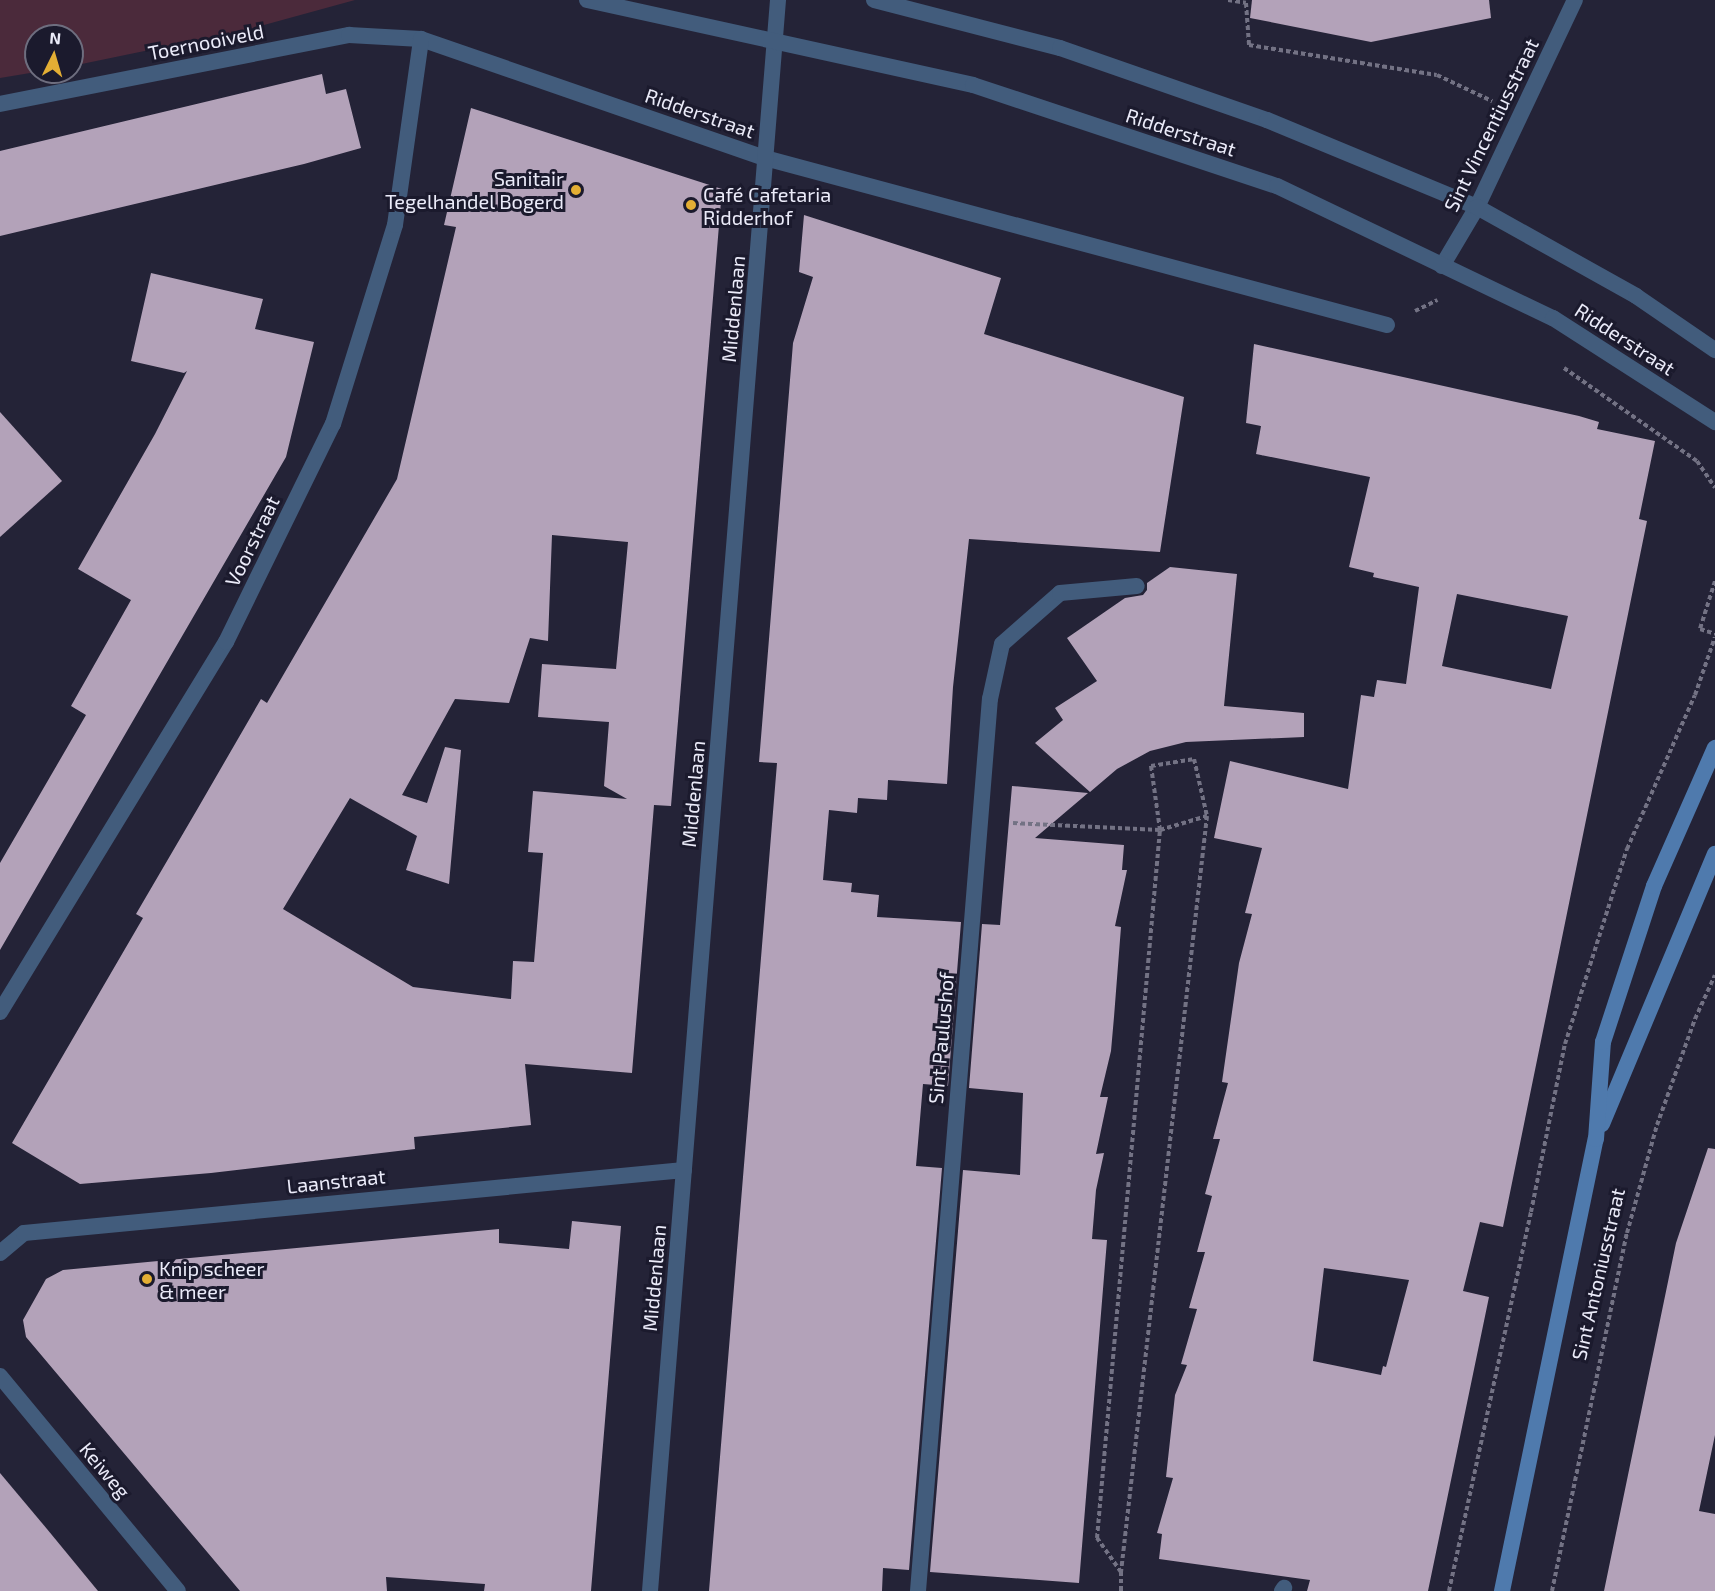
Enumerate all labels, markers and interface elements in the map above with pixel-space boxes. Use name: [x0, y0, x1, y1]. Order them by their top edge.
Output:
street label: Toernooiveld: [146, 19, 266, 65]
north arrow: [24, 24, 84, 84]
text: N: [49, 28, 62, 48]
street label: Sint Vincentiusstraat: [1439, 34, 1543, 216]
street label: Ridderstraat: [642, 83, 758, 143]
street label: Ridderstraat: [1123, 103, 1239, 161]
place label: Sanitair Tegelhandel Bogerd: [384, 166, 564, 213]
place label: Café Cafetaria Ridderhof: [703, 182, 831, 229]
marker: Sanitair Tegelhandel Bogerd: [569, 183, 583, 197]
marker: Café Cafetaria Ridderhof: [684, 198, 698, 212]
street label: Middenlaan: [716, 255, 750, 363]
street label: Ridderstraat: [1571, 298, 1679, 380]
street label: Voorstraat: [220, 492, 284, 590]
street label: Middenlaan: [676, 740, 710, 848]
street label: Sint Paulushof: [923, 971, 959, 1105]
street label: Laanstraat: [285, 1164, 387, 1198]
street label: Sint Antoniusstraat: [1566, 1185, 1630, 1363]
street label: Middenlaan: [637, 1224, 671, 1332]
place label: Knip scheer & meer: [159, 1256, 265, 1303]
marker: Knip scheer & meer: [140, 1272, 154, 1286]
street label: Keiweg: [75, 1437, 135, 1503]

